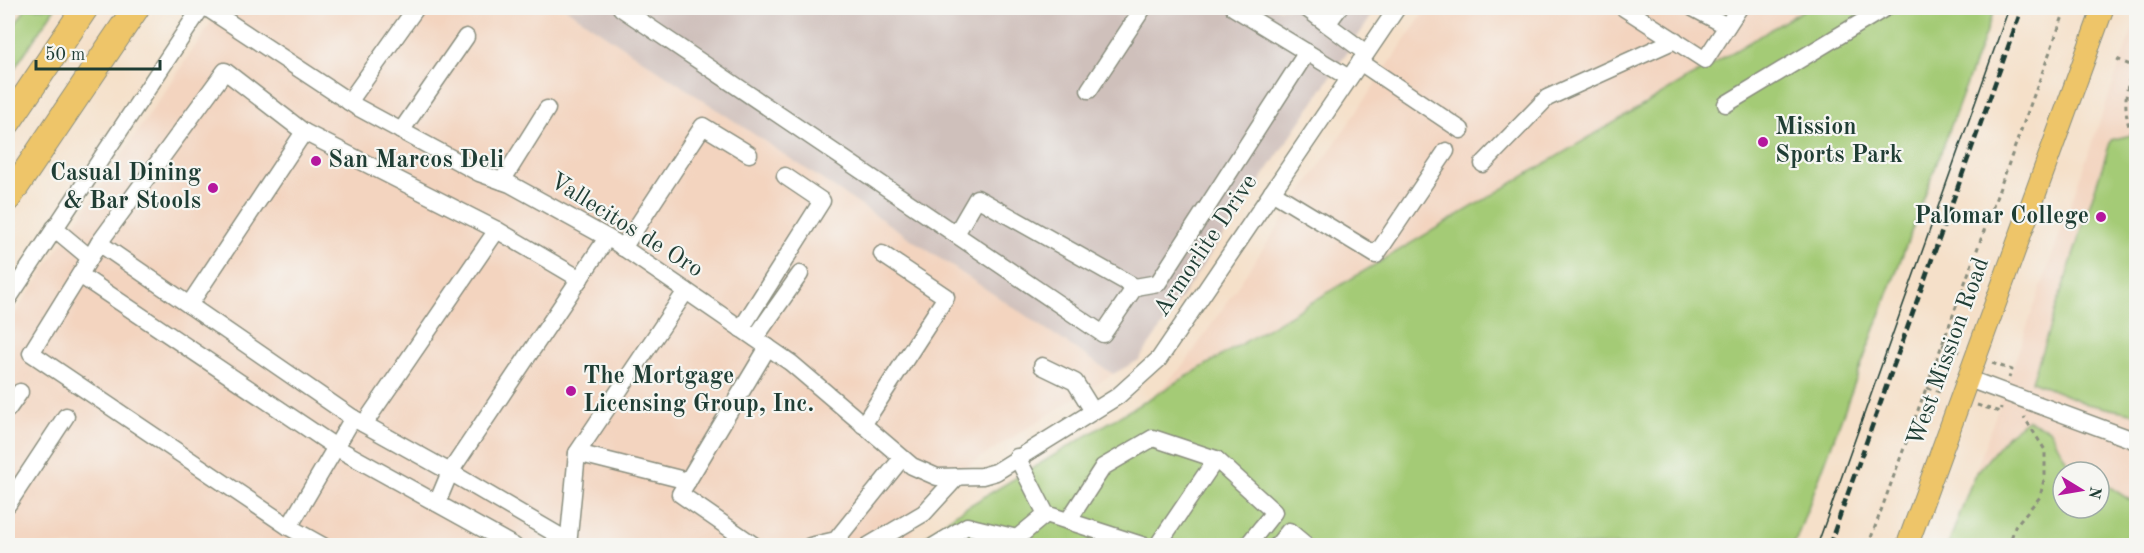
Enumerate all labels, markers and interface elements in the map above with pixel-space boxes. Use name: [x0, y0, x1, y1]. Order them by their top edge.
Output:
scale bar: [36, 33, 160, 71]
text: 50 m: [45, 46, 85, 64]
place label: Mission Sports Park: [1775, 116, 1903, 168]
marker: Mission Sports Park: [1756, 135, 1770, 149]
place label: San Marcos Deli: [328, 149, 504, 173]
marker: San Marcos Deli: [309, 154, 323, 168]
place label: Casual Dining & Bar Stools: [50, 162, 202, 214]
street label: Vallecitos de Oro: [545, 169, 707, 283]
street label: Armorlite Drive: [1150, 171, 1262, 321]
marker: Casual Dining & Bar Stools: [206, 181, 220, 195]
place label: Palomar College: [1914, 205, 2089, 229]
marker: Palomar College: [2094, 210, 2108, 224]
street label: West Mission Road: [1904, 254, 1994, 450]
place label: The Mortgage Licensing Group, Inc.: [583, 365, 814, 417]
marker: The Mortgage Licensing Group, Inc.: [564, 384, 578, 398]
north arrow: [2051, 460, 2111, 520]
text: N: [2085, 485, 2103, 501]

